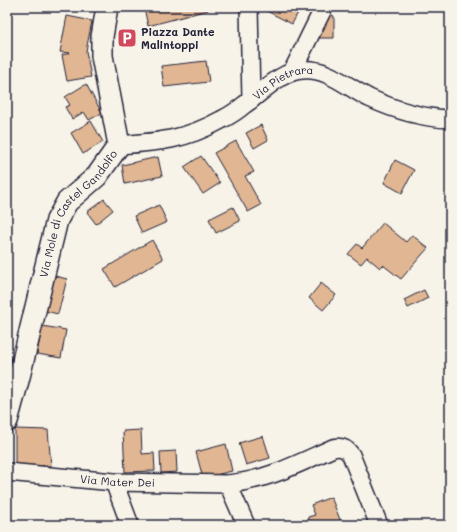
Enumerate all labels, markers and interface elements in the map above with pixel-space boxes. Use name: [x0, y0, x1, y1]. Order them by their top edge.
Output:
place label: Piazza Dante Malintoppi: [141, 24, 215, 52]
parking icon: Piazza Dante Malintoppi: [116, 27, 138, 49]
street label: Via Pietrara: [249, 62, 314, 103]
street label: Via Mole di Castel Gandolfo: [35, 146, 121, 279]
street label: Via Mater Dei: [80, 471, 155, 490]

